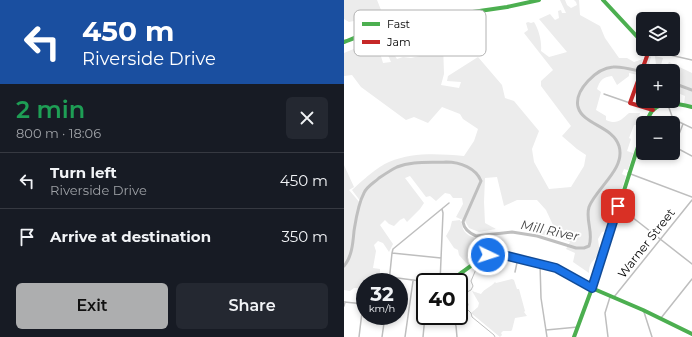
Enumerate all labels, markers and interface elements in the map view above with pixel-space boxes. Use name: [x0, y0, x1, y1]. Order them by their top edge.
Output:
legend: [354, 10, 486, 56]
map controls: [636, 12, 680, 160]
button: layers: [636, 12, 680, 56]
text: 450 m: [82, 14, 174, 48]
icon: left: [16, 16, 68, 68]
text: Fast: [387, 17, 411, 31]
text: Jam: [386, 35, 411, 49]
text: Riverside Drive: [82, 48, 216, 70]
button: +: [636, 64, 680, 108]
text: 2 min: [16, 95, 85, 124]
button: close: [286, 97, 328, 139]
button: −: [636, 116, 680, 160]
text: 800 m · 18:06: [16, 125, 101, 141]
text: Turn left: [50, 163, 117, 182]
icon: left: [16, 170, 38, 192]
text: 450 m: [280, 171, 328, 190]
text: Riverside Drive: [50, 182, 147, 198]
pin: [601, 189, 635, 223]
icon: arrive: [607, 195, 629, 217]
street label: Warner Street: [614, 205, 678, 281]
water label: Mill River: [519, 216, 581, 244]
icon: arrive: [16, 226, 38, 248]
text: Arrive at destination: [50, 227, 211, 246]
text: 350 m: [281, 227, 328, 246]
position arrow: [467, 234, 509, 276]
speed limit sign: 40: [416, 273, 468, 325]
text: 32: [370, 282, 394, 306]
button: Exit: [16, 283, 168, 329]
button: Share: [176, 283, 328, 329]
text: km/h: [369, 302, 395, 315]

